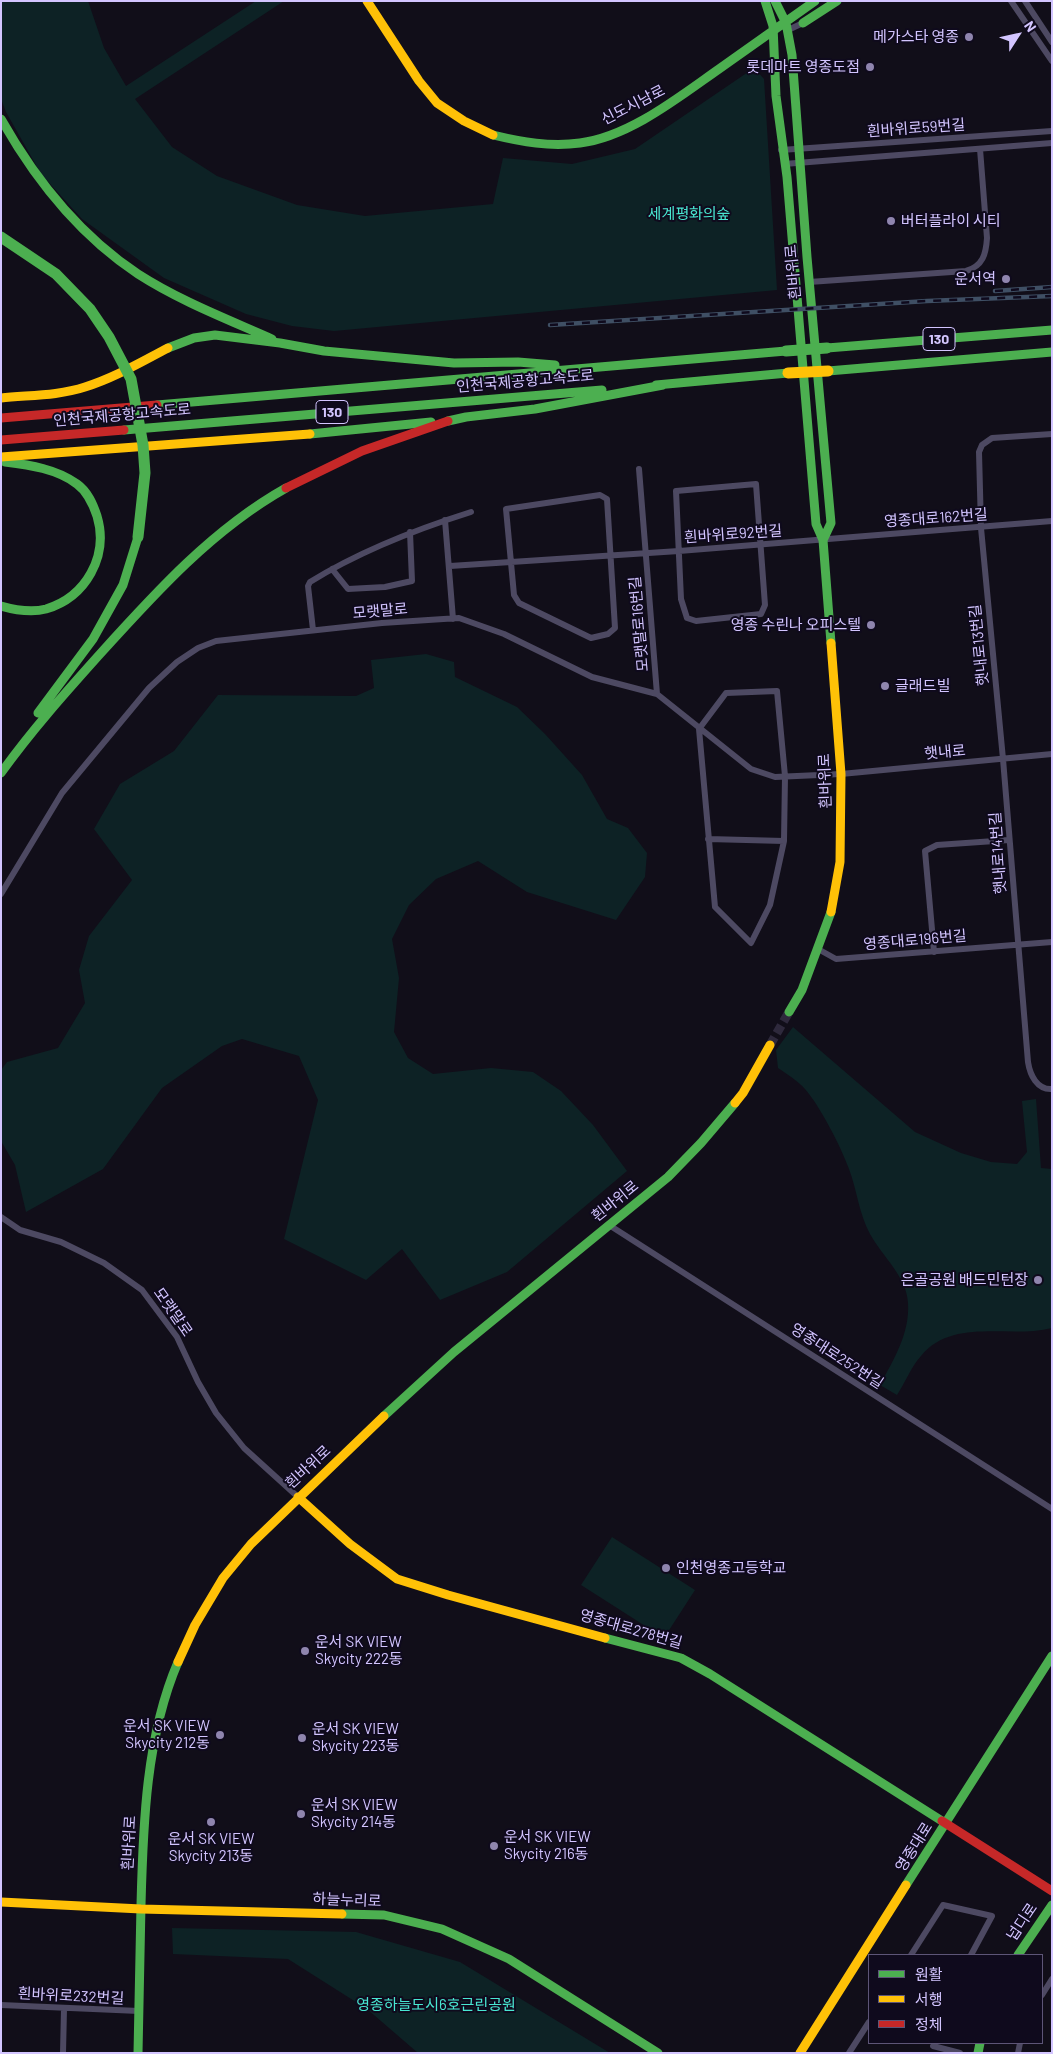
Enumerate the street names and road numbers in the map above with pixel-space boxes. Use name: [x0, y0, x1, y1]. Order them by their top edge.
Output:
street label: 신도시남로: [598, 81, 668, 129]
street label: 흰바위로59번길: [866, 116, 966, 140]
street label: 흰바위로: [782, 244, 804, 300]
road number: 130: [923, 328, 955, 350]
street label: 인천국제공항고속도로: [455, 366, 595, 396]
street label: 인천국제공항고속도로: [52, 400, 192, 430]
road number: 130: [316, 401, 348, 424]
street label: 영종대로162번길: [884, 505, 988, 531]
street label: 흰바위로92번길: [683, 522, 783, 546]
street label: 모랫말로16번길: [626, 576, 652, 672]
street label: 모랫말로: [352, 600, 408, 622]
street label: 햇내로13번길: [966, 603, 992, 687]
street label: 햇내로: [924, 741, 966, 763]
street label: 흰바위로: [815, 753, 835, 809]
street label: 햇내로14번길: [986, 811, 1010, 895]
street label: 영종대로196번길: [863, 927, 967, 953]
street label: 흰바위로: [588, 1177, 642, 1225]
street label: 모랫말로: [150, 1284, 196, 1340]
street label: 영종대로252번길: [787, 1319, 887, 1393]
street label: 흰바위로: [282, 1442, 334, 1492]
street label: 영종대로278번길: [578, 1606, 684, 1652]
street label: 흰바위로: [119, 1815, 139, 1871]
street label: 영종대로: [892, 1819, 936, 1875]
street label: 하늘누리로: [312, 1890, 382, 1910]
street label: 넙디로: [1003, 1900, 1041, 1944]
street label: 흰바위로232번길: [17, 1984, 125, 2008]

